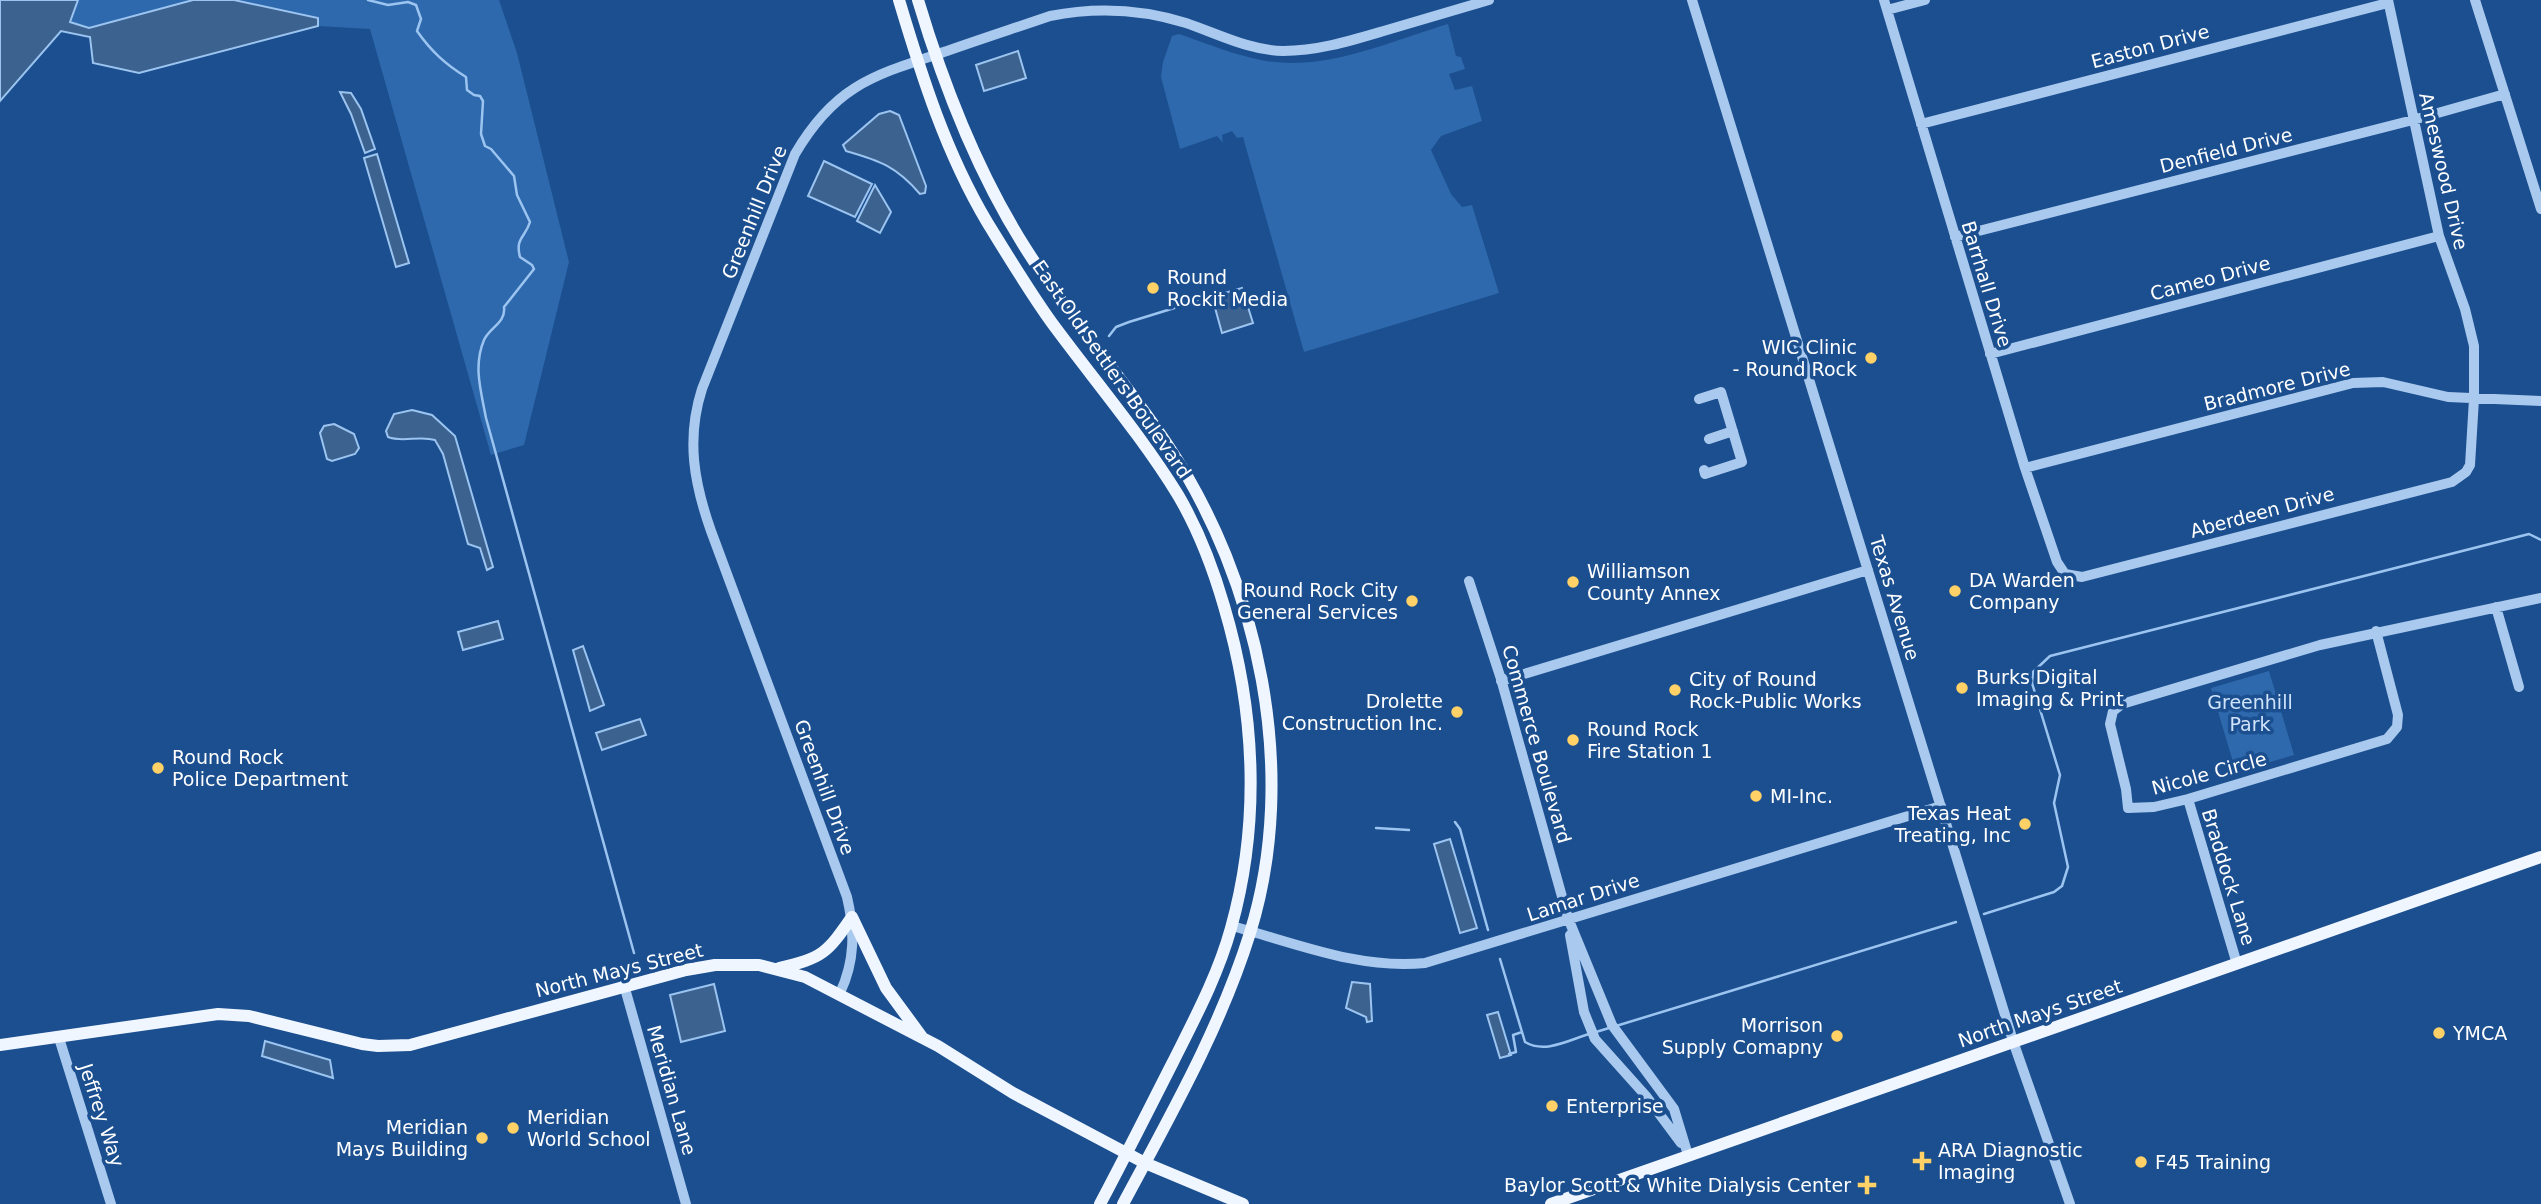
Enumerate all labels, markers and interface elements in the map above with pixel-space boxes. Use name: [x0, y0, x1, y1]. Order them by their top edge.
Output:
street label: Easton Drive: [2089, 20, 2211, 72]
street label: Ameswood Drive: [2415, 90, 2473, 252]
street label: Denfield Drive: [2157, 123, 2295, 177]
street label: Greenhill Drive: [717, 142, 791, 282]
street label: Barrhall Drive: [1957, 218, 2017, 350]
street label: Cameo Drive: [2148, 251, 2272, 305]
street label: East Old Settlers Boulevard: [1028, 256, 1196, 482]
place label: Round Rockit Media: [1167, 266, 1288, 310]
marker: Round Rockit Media: [1145, 280, 1161, 296]
place label: WIC Clinic - Round Rock: [1733, 336, 1857, 380]
marker: WIC Clinic - Round Rock: [1863, 350, 1879, 366]
street label: Bradmore Drive: [2201, 357, 2353, 415]
street label: Aberdeen Drive: [2187, 482, 2337, 542]
street label: Texas Avenue: [1865, 532, 1924, 663]
place label: Williamson County Annex: [1587, 560, 1720, 604]
place label: DA Warden Company: [1969, 569, 2075, 613]
marker: Williamson County Annex: [1565, 574, 1581, 590]
place label: Round Rock City General Services: [1237, 579, 1398, 623]
marker: DA Warden Company: [1947, 583, 1963, 599]
marker: Round Rock City General Services: [1404, 593, 1420, 609]
street label: Commerce Boulevard: [1498, 642, 1576, 846]
place label: Burks Digital Imaging & Print: [1976, 666, 2124, 710]
place label: City of Round Rock-Public Works: [1689, 668, 1862, 712]
marker: Burks Digital Imaging & Print: [1954, 680, 1970, 696]
marker: City of Round Rock-Public Works: [1667, 682, 1683, 698]
place label: Drolette Construction Inc.: [1282, 690, 1443, 734]
park label: Greenhill Park: [2207, 691, 2293, 735]
marker: Drolette Construction Inc.: [1449, 704, 1465, 720]
street label: Greenhill Drive: [790, 716, 860, 858]
place label: Round Rock Fire Station 1: [1587, 718, 1713, 762]
marker: Round Rock Fire Station 1: [1565, 732, 1581, 748]
place label: Round Rock Police Department: [172, 746, 348, 790]
street label: Nicole Circle: [2149, 747, 2269, 799]
marker: Round Rock Police Department: [150, 760, 166, 776]
place label: MI-Inc.: [1770, 785, 1833, 807]
marker: MI-Inc.: [1748, 788, 1764, 804]
place label: Texas Heat Treating, Inc: [1893, 802, 2011, 846]
street label: Braddock Lane: [2198, 806, 2260, 948]
marker: Texas Heat Treating, Inc: [2017, 816, 2033, 832]
street label: Lamar Drive: [1524, 868, 1642, 926]
street label: North Mays Street: [533, 939, 705, 1001]
street label: North Mays Street: [1955, 975, 2125, 1051]
place label: Morrison Supply Comapny: [1662, 1014, 1823, 1058]
street label: Meridian Lane: [643, 1022, 701, 1158]
place label: YMCA: [2452, 1022, 2507, 1044]
marker: YMCA: [2431, 1025, 2447, 1041]
marker: Morrison Supply Comapny: [1829, 1028, 1845, 1044]
street label: Jeffrey Way: [75, 1060, 129, 1169]
place label: Enterprise: [1566, 1095, 1664, 1117]
marker: Enterprise: [1544, 1098, 1560, 1114]
place label: Meridian World School: [527, 1106, 651, 1150]
place label: Meridian Mays Building: [336, 1116, 468, 1160]
marker: Meridian World School: [505, 1120, 521, 1136]
marker: Meridian Mays Building: [474, 1130, 490, 1146]
place label: ARA Diagnostic Imaging: [1938, 1139, 2083, 1183]
marker: ARA Diagnostic Imaging: [1912, 1151, 1932, 1171]
place label: F45 Training: [2155, 1151, 2271, 1173]
marker: F45 Training: [2133, 1154, 2149, 1170]
place label: Baylor Scott & White Dialysis Center: [1504, 1174, 1851, 1196]
marker: Baylor Scott & White Dialysis Center: [1857, 1175, 1877, 1195]

